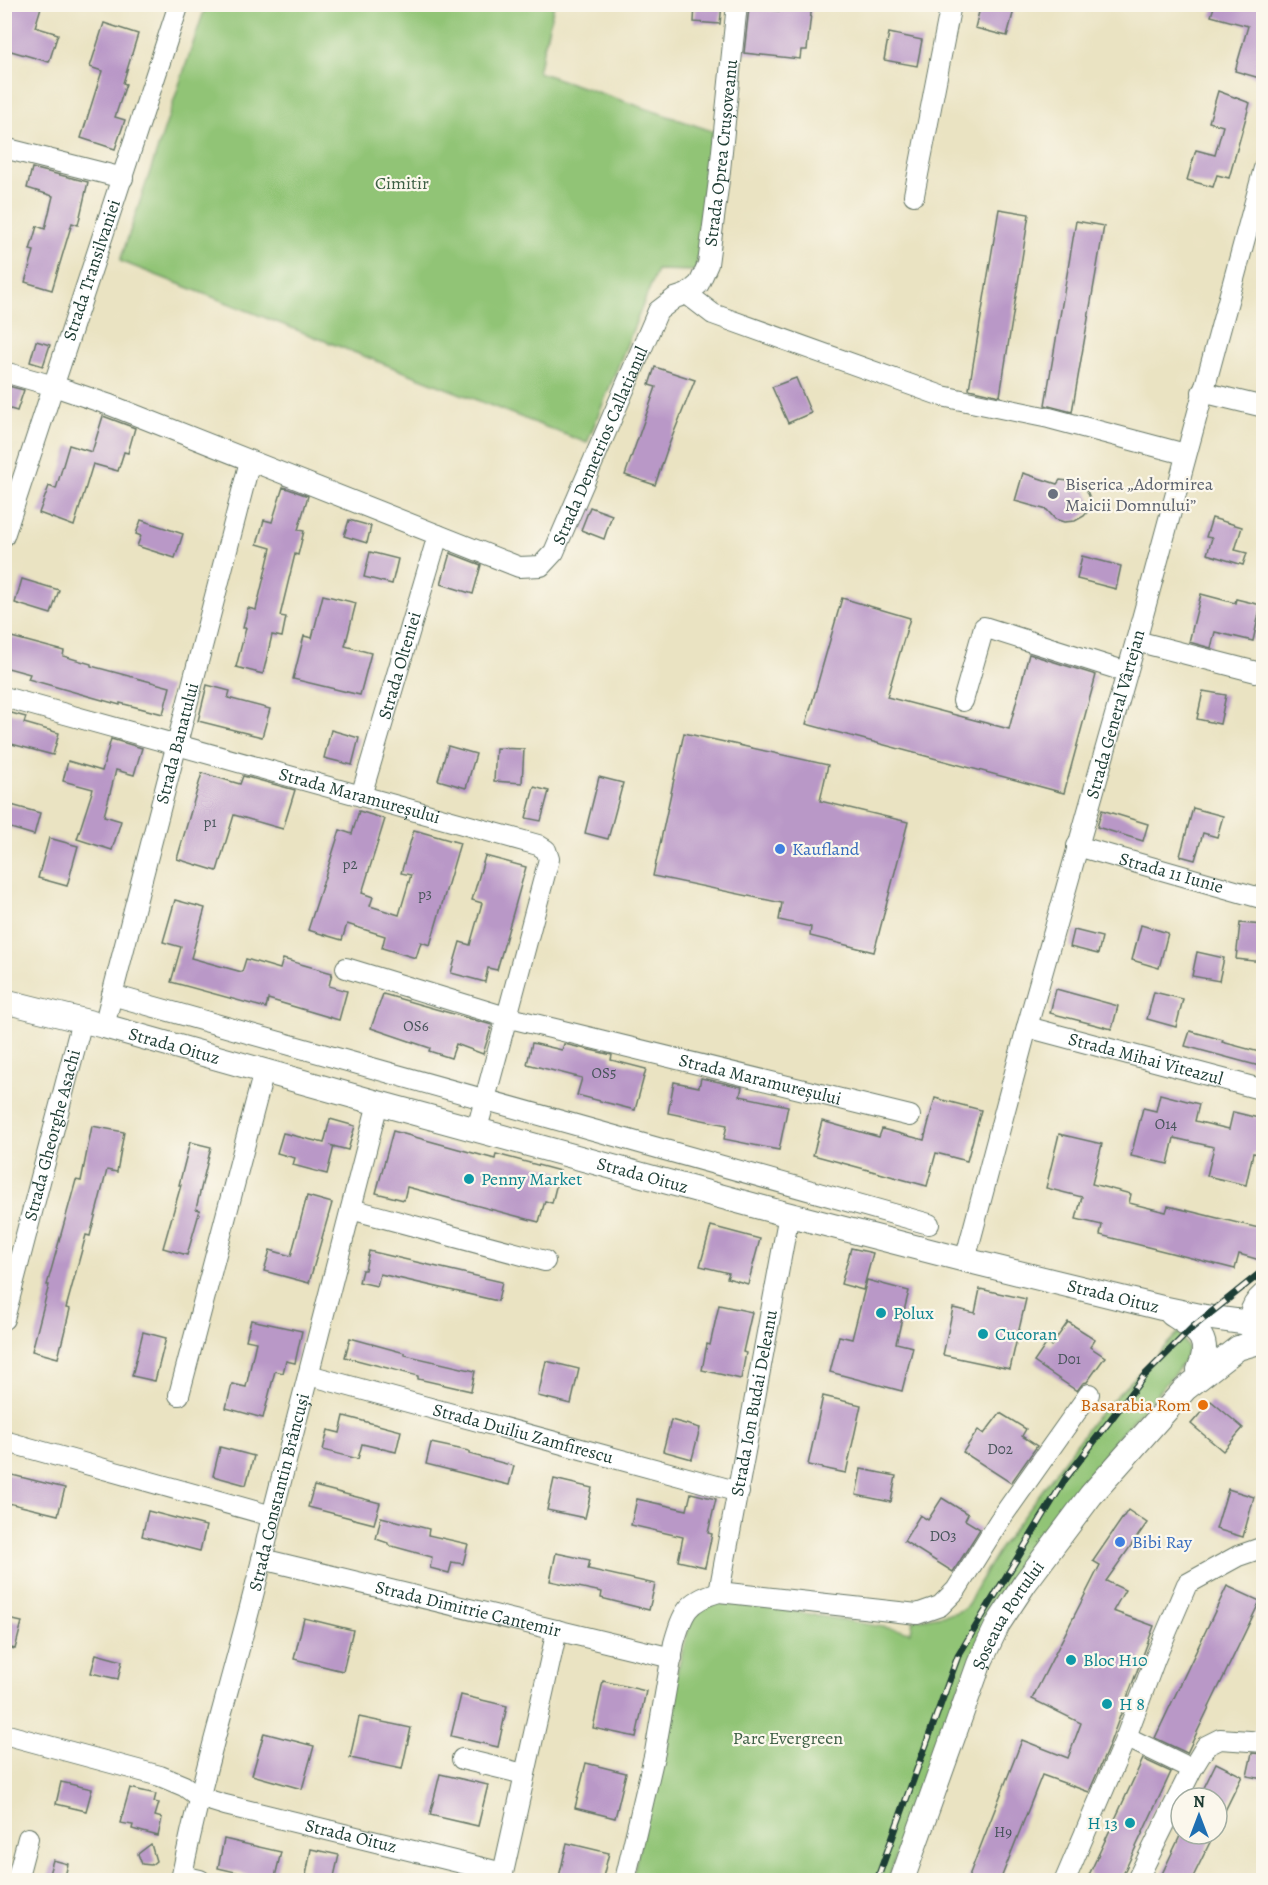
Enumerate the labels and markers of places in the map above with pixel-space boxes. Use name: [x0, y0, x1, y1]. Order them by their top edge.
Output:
place label: Biserica „Adormirea Maicii Domnului”: [1065, 472, 1214, 517]
marker: Biserica „Adormirea Maicii Domnului”: [1046, 487, 1060, 501]
place label: Kaufland: [792, 837, 860, 861]
marker: Kaufland: [773, 842, 787, 856]
place label: Penny Market: [481, 1167, 582, 1191]
marker: Penny Market: [462, 1172, 476, 1186]
place label: Polux: [893, 1301, 934, 1325]
marker: Polux: [874, 1306, 888, 1320]
place label: Cucoran: [995, 1322, 1057, 1346]
marker: Cucoran: [976, 1327, 990, 1341]
place label: Basarabia Rom: [1081, 1393, 1191, 1417]
marker: Basarabia Rom: [1196, 1398, 1210, 1412]
place label: Bibi Ray: [1132, 1530, 1193, 1554]
marker: Bibi Ray: [1113, 1535, 1127, 1549]
place label: Bloc H10: [1083, 1648, 1148, 1672]
marker: Bloc H10: [1064, 1653, 1078, 1667]
place label: H 8: [1119, 1692, 1145, 1716]
marker: H 8: [1100, 1697, 1114, 1711]
place label: H 13: [1087, 1811, 1118, 1835]
marker: H 13: [1123, 1816, 1137, 1830]

